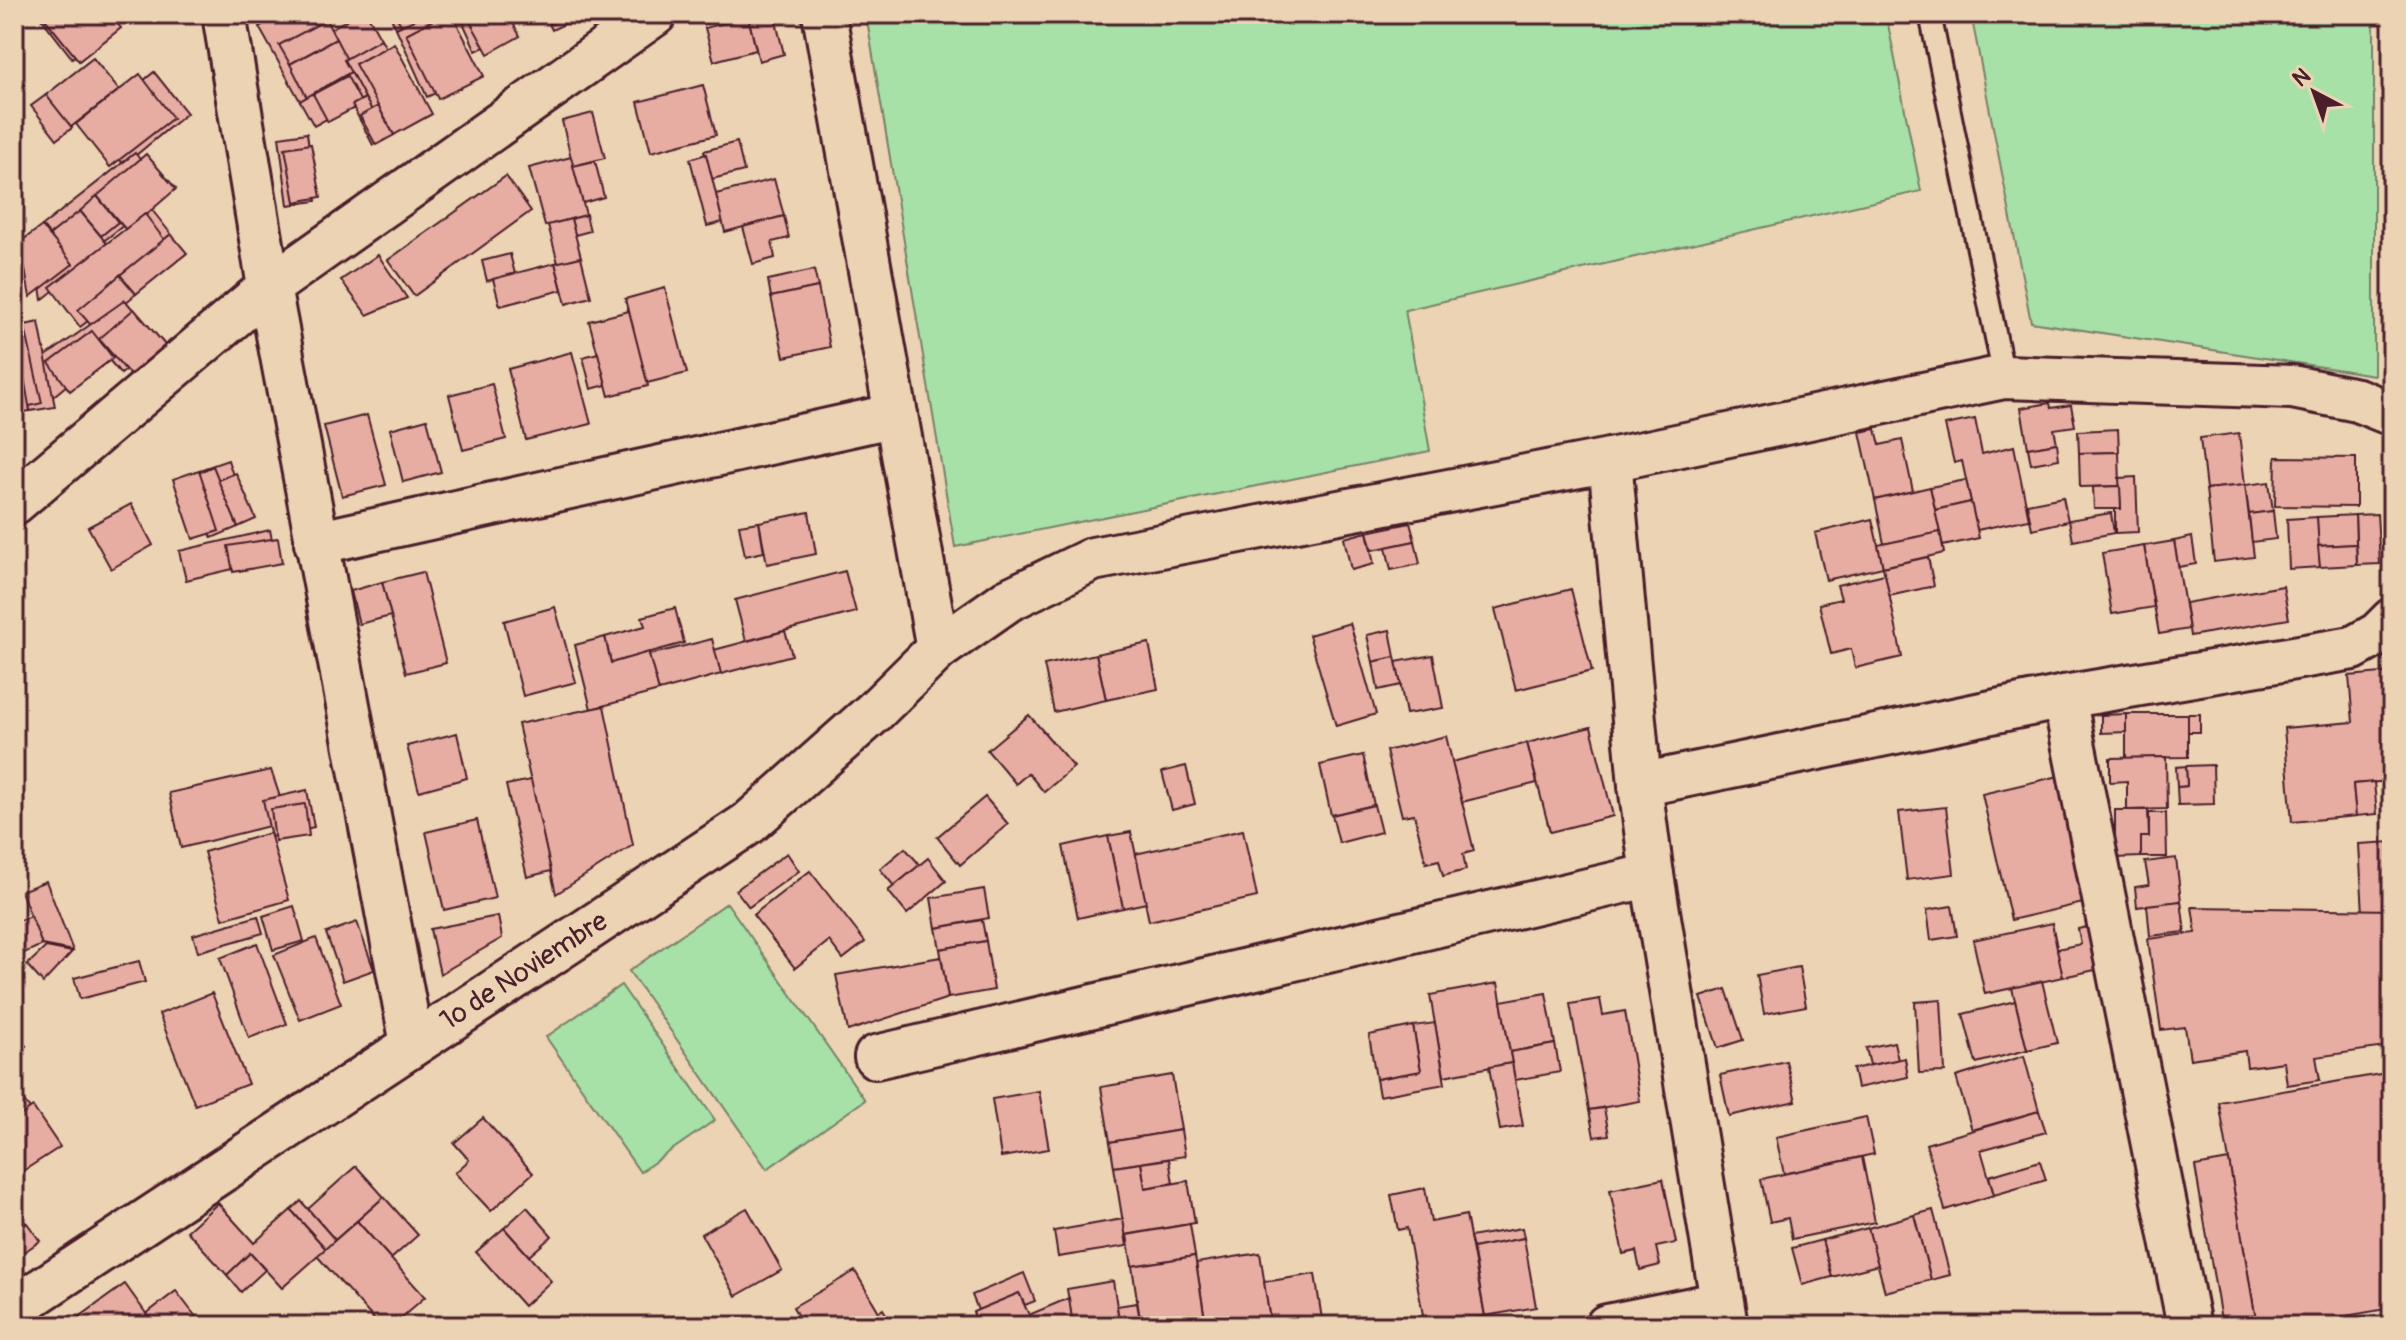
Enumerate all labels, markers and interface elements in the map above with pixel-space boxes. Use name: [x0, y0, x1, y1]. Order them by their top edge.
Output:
north arrow: [2274, 52, 2354, 132]
text: N: [2287, 62, 2316, 93]
street label: 1º de Noviembre: [434, 904, 615, 1038]

